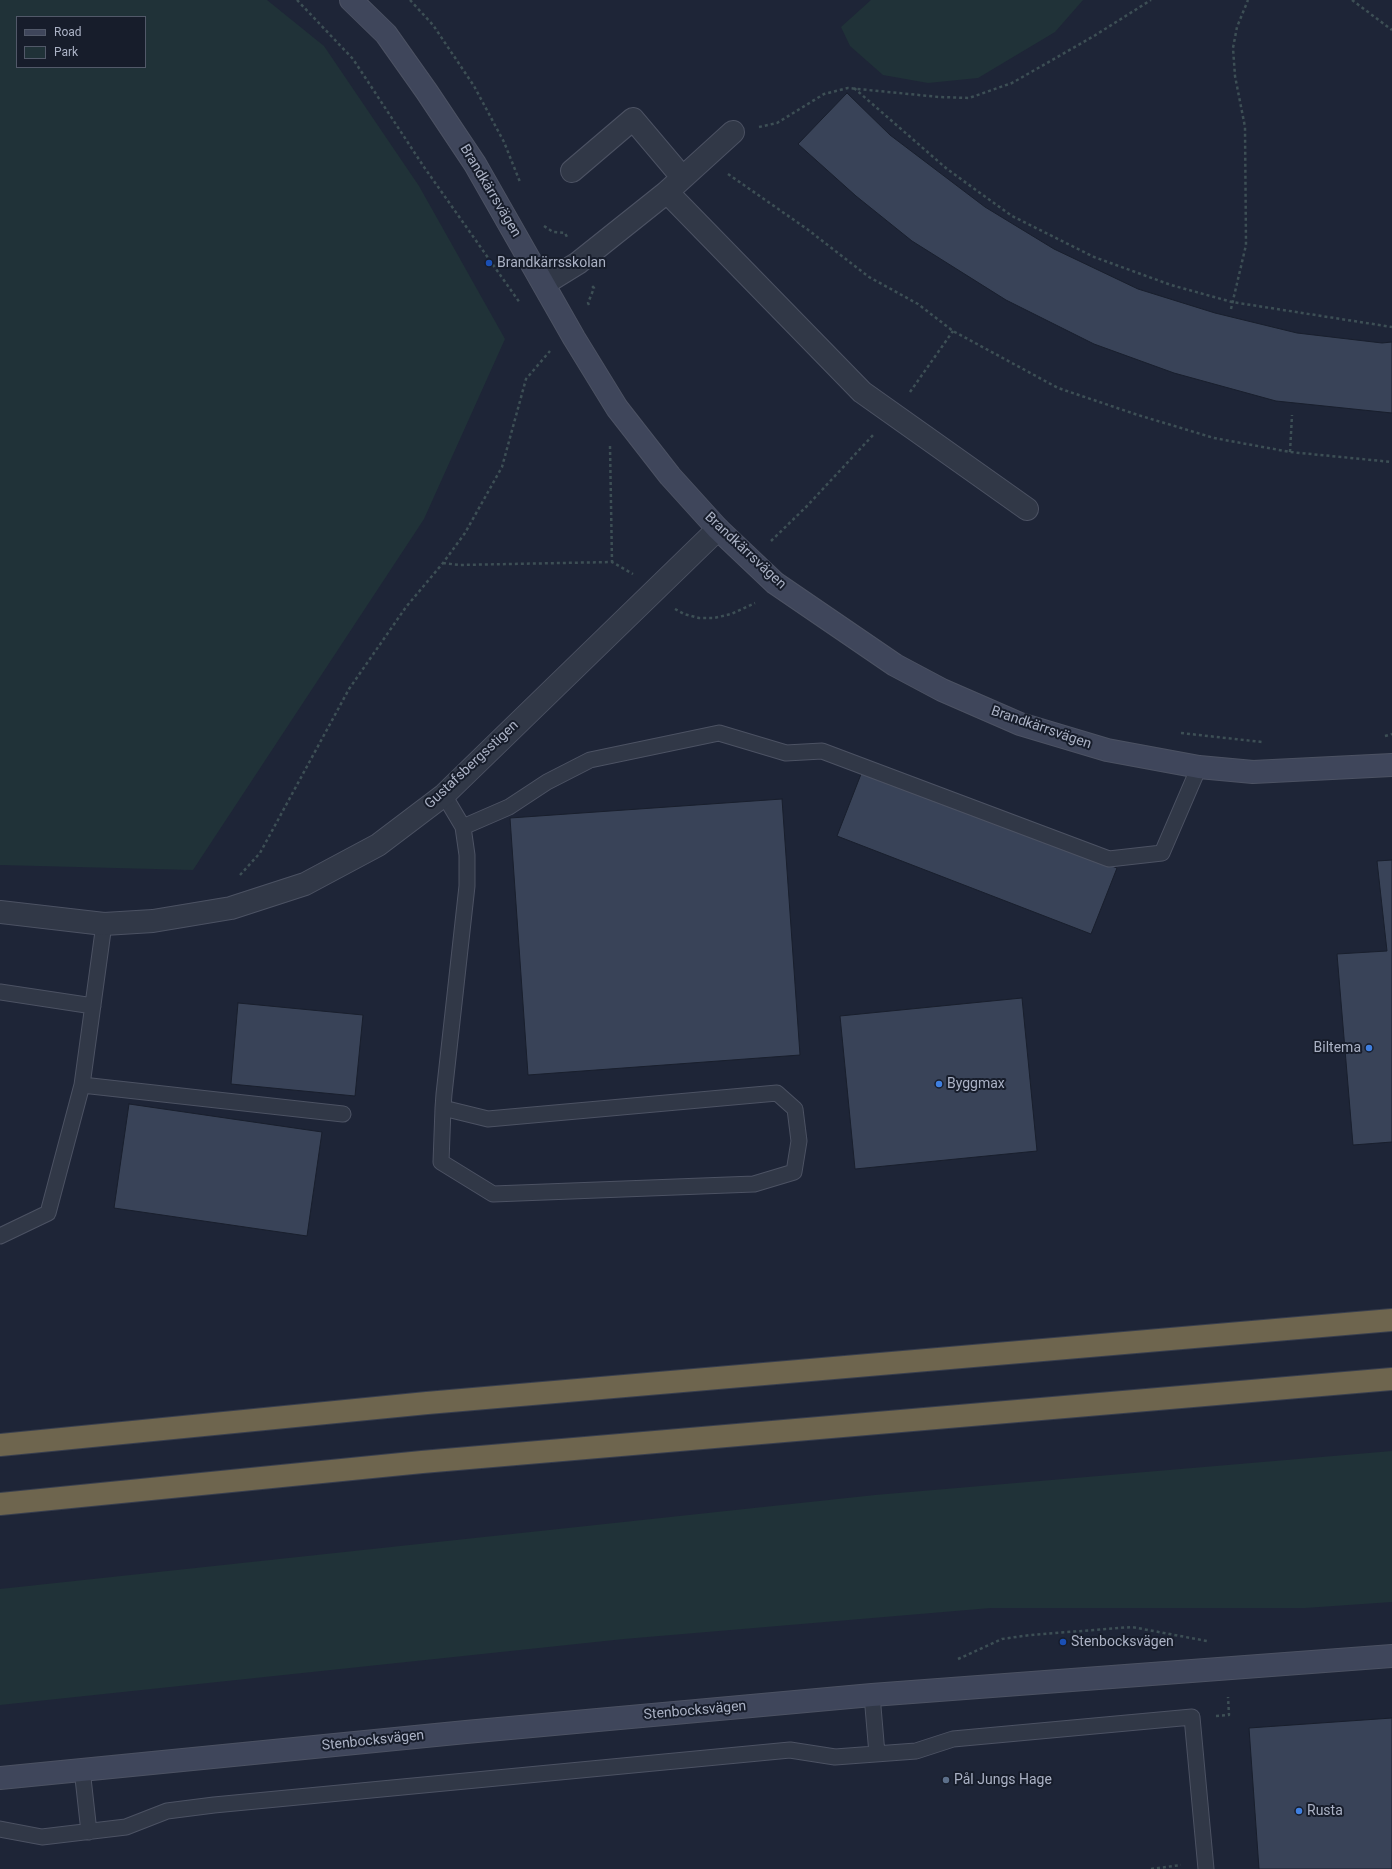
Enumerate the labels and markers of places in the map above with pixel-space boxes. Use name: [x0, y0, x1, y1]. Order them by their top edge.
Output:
place label: Brandkärrsskolan: [497, 255, 606, 271]
marker: Brandkärrsskolan: [484, 258, 494, 268]
place label: Biltema: [1314, 1040, 1361, 1056]
marker: Biltema: [1364, 1043, 1374, 1053]
place label: Byggmax: [947, 1076, 1005, 1092]
marker: Byggmax: [934, 1079, 944, 1089]
place label: Stenbocksvägen: [1071, 1634, 1174, 1650]
marker: Stenbocksvägen: [1058, 1637, 1068, 1647]
place label: Pål Jungs Hage: [954, 1772, 1052, 1788]
marker: Pål Jungs Hage: [941, 1775, 951, 1785]
place label: Rusta: [1307, 1803, 1343, 1819]
marker: Rusta: [1294, 1806, 1304, 1816]

